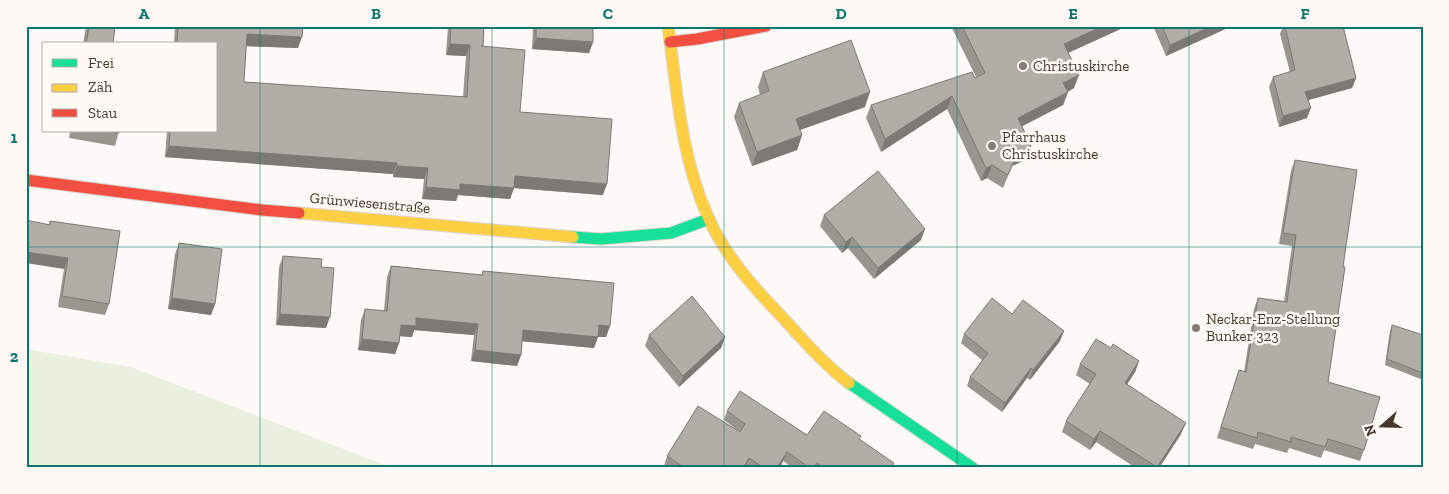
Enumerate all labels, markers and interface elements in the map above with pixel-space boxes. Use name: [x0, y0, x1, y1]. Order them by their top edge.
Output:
text: A: [139, 4, 150, 23]
text: B: [371, 4, 381, 23]
text: C: [603, 4, 613, 23]
text: D: [835, 4, 847, 23]
text: E: [1068, 4, 1078, 23]
text: F: [1300, 4, 1310, 23]
legend: [42, 42, 218, 132]
text: Frei: [88, 54, 114, 72]
place label: Christuskirche: [1033, 57, 1129, 75]
marker: Christuskirche: [1017, 60, 1029, 72]
text: Zäh: [88, 78, 113, 96]
text: Stau: [88, 104, 118, 122]
text: 1: [11, 128, 18, 147]
place label: Pfarrhaus Christuskirche: [1002, 128, 1098, 163]
marker: Pfarrhaus Christuskirche: [986, 140, 998, 152]
street label: Grünwiesenstraße: [309, 189, 431, 217]
place label: Neckar-Enz-Stellung Bunker 323: [1206, 310, 1340, 345]
marker: Neckar-Enz-Stellung Bunker 323: [1190, 322, 1202, 334]
text: 2: [10, 347, 19, 366]
north arrow: [1356, 402, 1406, 452]
text: N: [1360, 422, 1380, 438]

